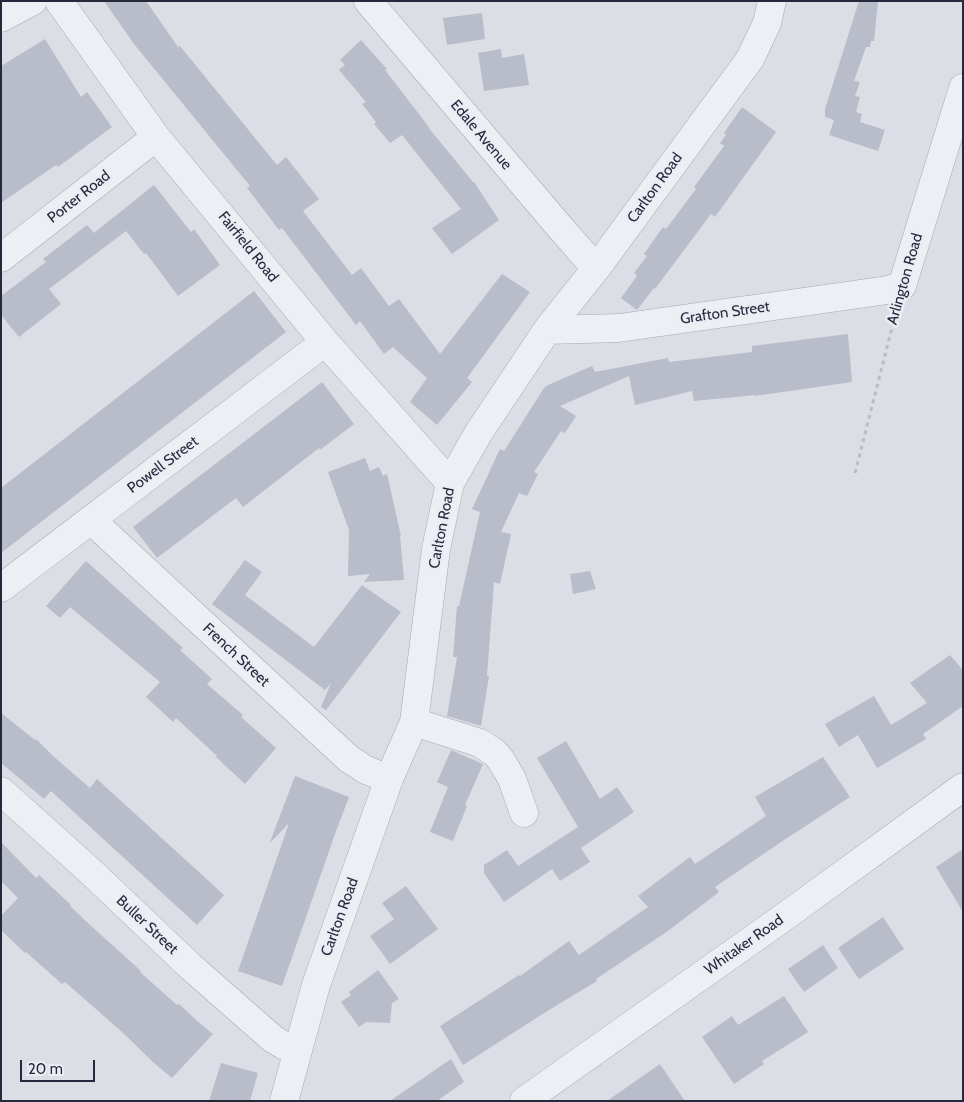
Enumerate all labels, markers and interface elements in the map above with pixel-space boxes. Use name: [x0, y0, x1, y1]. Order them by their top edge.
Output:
street label: Edale Avenue: [447, 96, 515, 174]
street label: Carlton Road: [624, 149, 686, 227]
street label: Porter Road: [44, 167, 114, 227]
street label: Fairfield Road: [214, 208, 282, 286]
street label: Arlington Road: [883, 231, 927, 327]
street label: Grafton Street: [679, 298, 771, 328]
street label: Powell Street: [124, 433, 202, 497]
street label: Carlton Road: [425, 486, 459, 570]
street label: French Street: [199, 620, 273, 690]
street label: Carlton Road: [317, 875, 363, 959]
street label: Buller Street: [112, 892, 182, 958]
street label: Whitaker Road: [701, 911, 787, 979]
scale bar: [22, 1050, 98, 1082]
text: 20 m: [28, 1060, 63, 1078]

